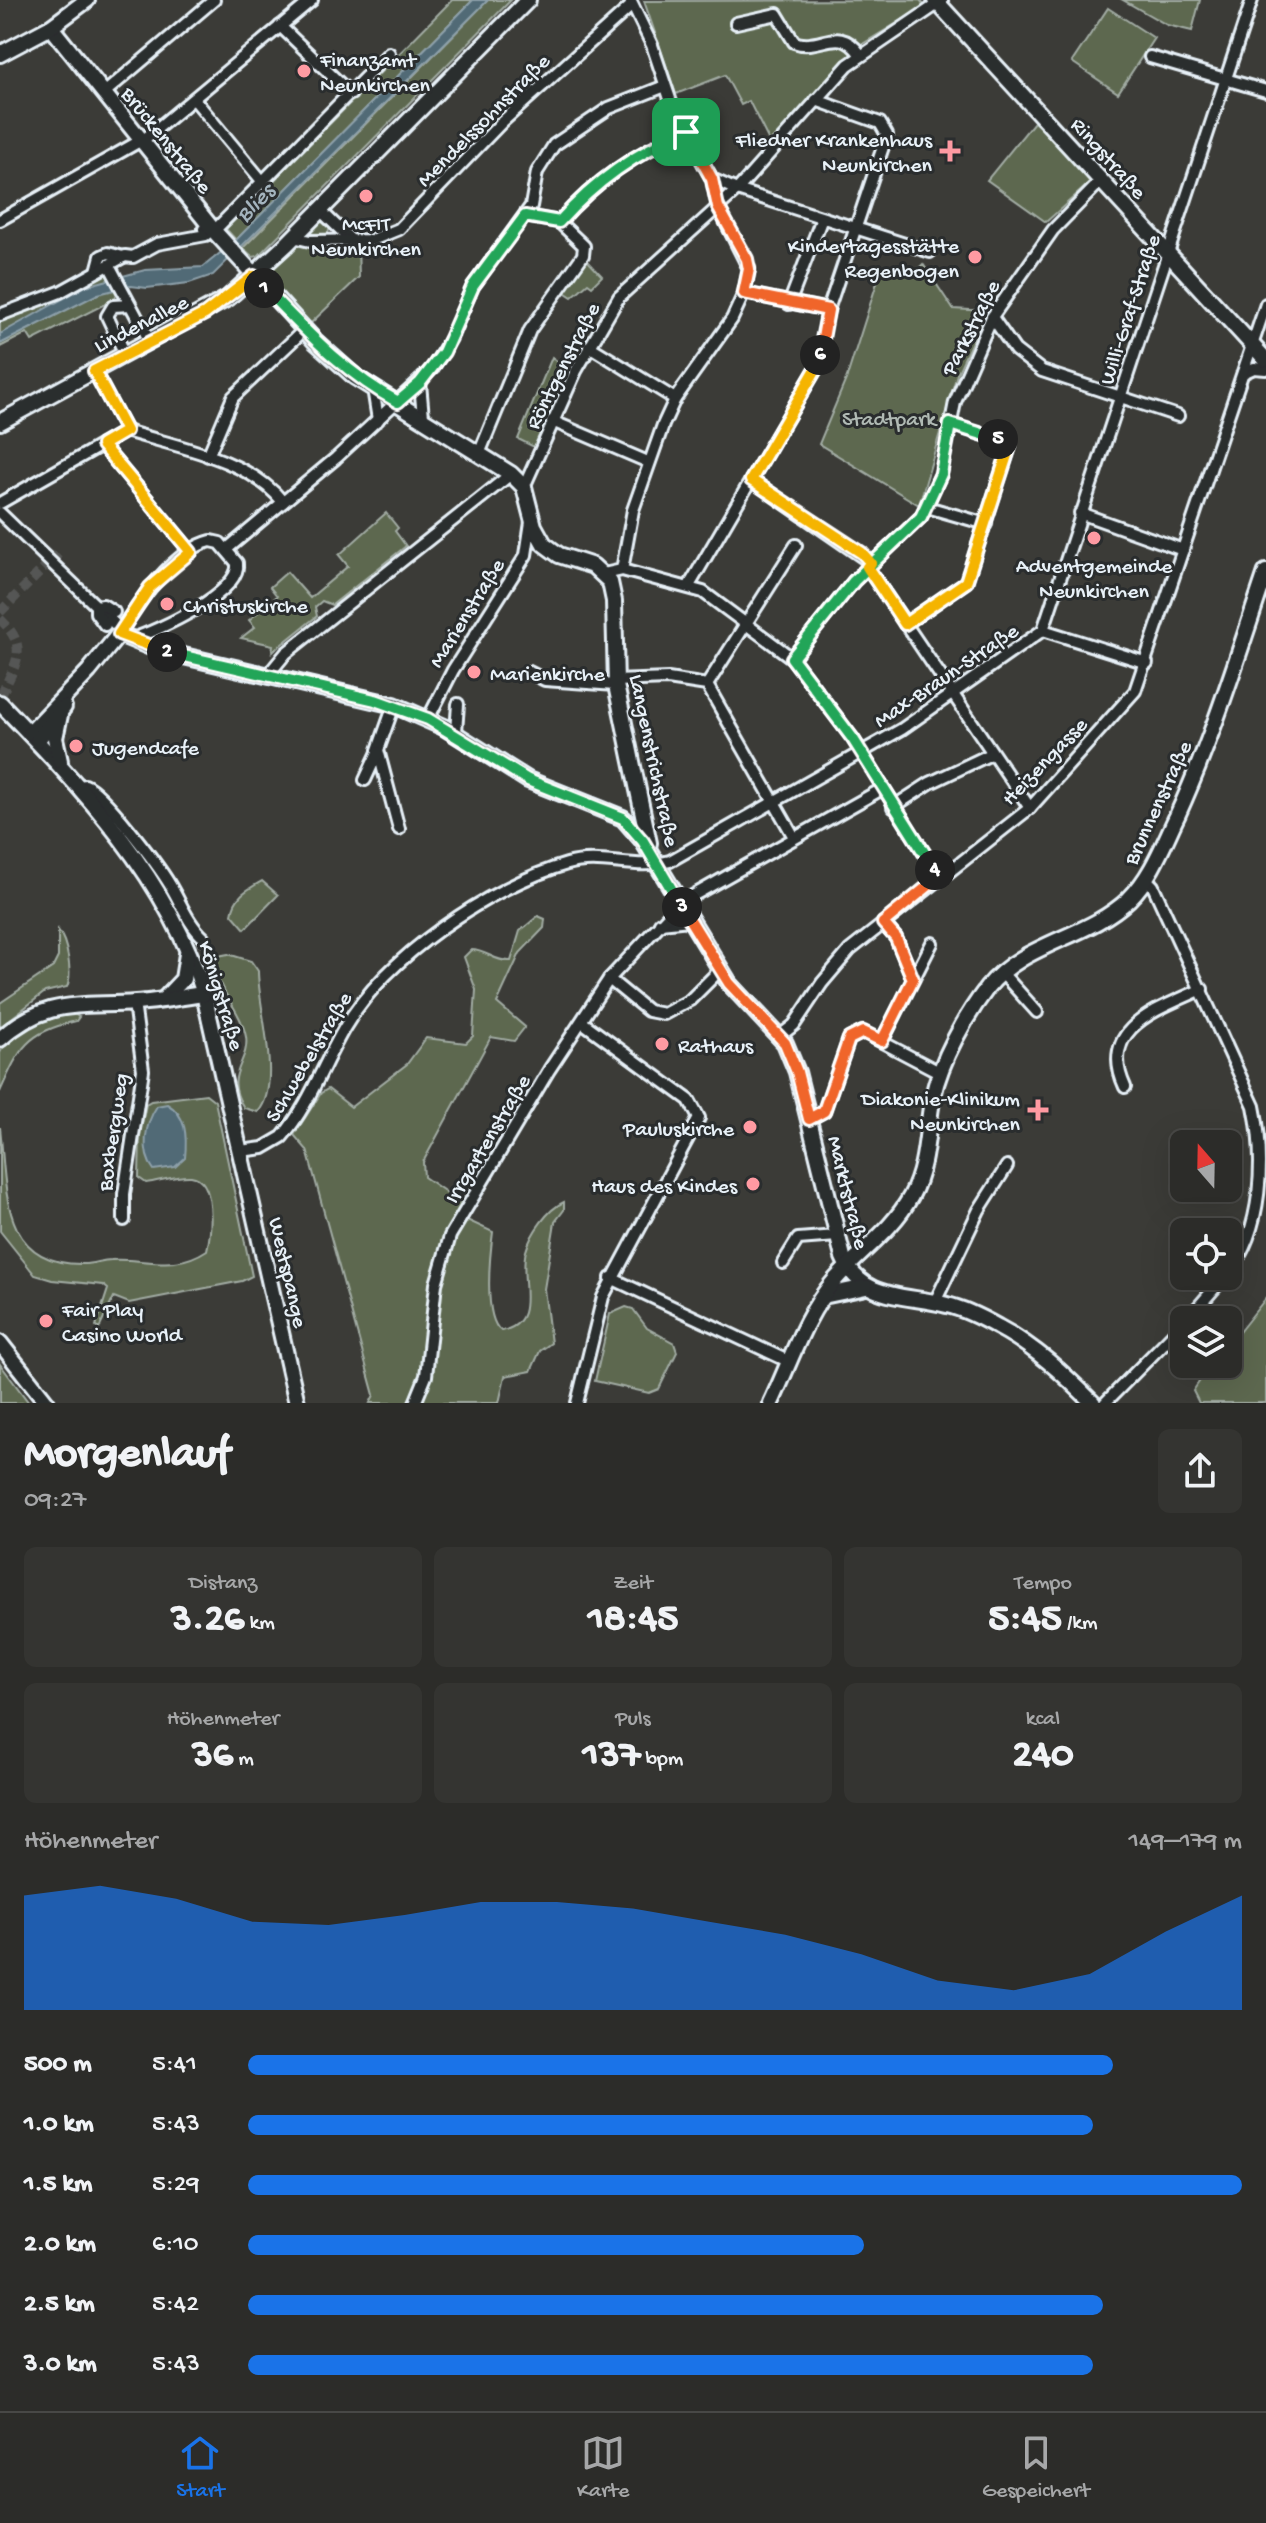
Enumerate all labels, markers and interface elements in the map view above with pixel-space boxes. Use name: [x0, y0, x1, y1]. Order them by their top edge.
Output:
place label: Finanzamt Neunkirchen: [319, 49, 431, 100]
street label: Mendelssohnstraße: [413, 49, 557, 194]
marker: Finanzamt Neunkirchen: [295, 62, 313, 80]
street label: Brückenstraße: [113, 82, 216, 201]
pin: [652, 98, 720, 166]
icon: arrive: [664, 110, 708, 154]
street label: Ringstraße: [1064, 113, 1151, 206]
place label: Fliedner Krankenhaus Neunkirchen: [734, 129, 933, 180]
marker: Fliedner Krankenhaus Neunkirchen: [939, 140, 961, 162]
water label: Blies: [231, 177, 284, 230]
marker: McFIT Neunkirchen: [357, 187, 375, 205]
place label: McFIT Neunkirchen: [311, 213, 422, 264]
street label: Willi-Graf-Straße: [1095, 231, 1169, 389]
place label: Kindertagesstätte Regenbogen: [788, 235, 960, 286]
marker: Kindertagesstätte Regenbogen: [966, 248, 984, 266]
pin: 1: [244, 268, 284, 308]
text: 1: [260, 275, 268, 301]
street label: Parkstraße: [937, 276, 1008, 382]
street label: Lindenallee: [90, 290, 194, 360]
street label: Röntgenstraße: [522, 299, 608, 434]
pin: 6: [800, 335, 840, 375]
text: 6: [814, 342, 826, 368]
park label: Stadtpark: [842, 408, 938, 434]
pin: 5: [978, 419, 1018, 459]
text: 5: [992, 426, 1004, 452]
marker: Adventgemeinde Neunkirchen: [1085, 529, 1103, 547]
street label: Marienstraße: [425, 554, 513, 673]
place label: Adventgemeinde Neunkirchen: [1016, 555, 1173, 606]
marker: Christuskirche: [158, 595, 176, 613]
place label: Christuskirche: [183, 595, 308, 621]
street label: Max-Braun-Straße: [870, 619, 1025, 735]
pin: 2: [147, 632, 187, 672]
text: 2: [162, 639, 172, 665]
marker: Marienkirche: [465, 663, 483, 681]
place label: Marienkirche: [490, 663, 606, 689]
street label: Langenstrichstraße: [621, 672, 683, 850]
street label: Heizengasse: [997, 713, 1095, 812]
marker: Jugendcafe: [67, 737, 85, 755]
place label: Jugendcafe: [92, 737, 200, 763]
street label: Brunnenstraße: [1119, 737, 1200, 871]
pin: 4: [915, 850, 955, 890]
text: 4: [930, 857, 940, 883]
pin: 3: [662, 887, 702, 927]
text: 3: [676, 894, 688, 920]
street label: Königstraße: [190, 938, 248, 1055]
street label: Schwebelstraße: [261, 988, 360, 1128]
marker: Rathaus: [653, 1035, 671, 1053]
place label: Rathaus: [678, 1035, 754, 1061]
street label: Irrgartenstraße: [441, 1070, 538, 1209]
street label: Boxbergweg: [94, 1072, 136, 1194]
place label: Diakonie-Klinikum Neunkirchen: [859, 1088, 1021, 1139]
marker: Diakonie-Klinikum Neunkirchen: [1027, 1099, 1049, 1121]
place label: Pauluskirche: [622, 1118, 735, 1144]
marker: Pauluskirche: [741, 1118, 759, 1136]
north arrow: [1170, 1130, 1242, 1202]
map controls: [1170, 1130, 1242, 1378]
street label: Marktstraße: [819, 1134, 873, 1253]
place label: Haus des Kindes: [591, 1175, 738, 1201]
marker: Haus des Kindes: [744, 1175, 762, 1193]
street label: Westspange: [261, 1215, 312, 1331]
button: locate: [1170, 1218, 1242, 1290]
place label: Fair Play Casino World: [61, 1299, 184, 1350]
button: layers: [1170, 1306, 1242, 1378]
marker: Fair Play Casino World: [37, 1312, 55, 1330]
button: share: [1158, 1429, 1242, 1513]
text: Morgenlauf: [24, 1430, 230, 1482]
text: 09:27: [24, 1486, 86, 1517]
text: Distanz: [189, 1571, 257, 1597]
text: Zeit: [613, 1571, 653, 1597]
text: Tempo: [1014, 1571, 1072, 1597]
text: 3.26: [171, 1597, 244, 1644]
text: 18:45: [588, 1597, 678, 1644]
text: 5:45: [988, 1597, 1062, 1644]
text: km: [244, 1611, 275, 1637]
text: /km: [1062, 1611, 1098, 1637]
text: Höhenmeter: [167, 1707, 279, 1733]
text: Puls: [615, 1707, 651, 1733]
text: kcal: [1026, 1707, 1060, 1733]
text: 36: [192, 1733, 233, 1780]
text: 137: [583, 1733, 640, 1780]
text: 240: [1012, 1733, 1074, 1780]
text: m: [233, 1747, 254, 1773]
text: bpm: [640, 1747, 684, 1773]
text: Höhenmeter: [24, 1827, 157, 1858]
text: 149–179 m: [1129, 1827, 1242, 1858]
text: 500 m: [24, 2050, 92, 2081]
text: 5:41: [152, 2050, 197, 2081]
text: 1.0 km: [24, 2110, 94, 2141]
text: 5:43: [152, 2110, 200, 2141]
text: 1.5 km: [24, 2170, 93, 2201]
text: 5:29: [152, 2170, 200, 2201]
text: 2.0 km: [24, 2230, 96, 2261]
text: 6:10: [152, 2230, 199, 2261]
text: 2.5 km: [24, 2290, 95, 2321]
text: 5:42: [152, 2290, 199, 2321]
text: 3.0 km: [24, 2350, 97, 2381]
text: 5:43: [152, 2350, 200, 2381]
tab: Start: [176, 2431, 224, 2505]
tab: Karte: [577, 2431, 629, 2505]
tab: Gespeichert: [982, 2431, 1090, 2505]

